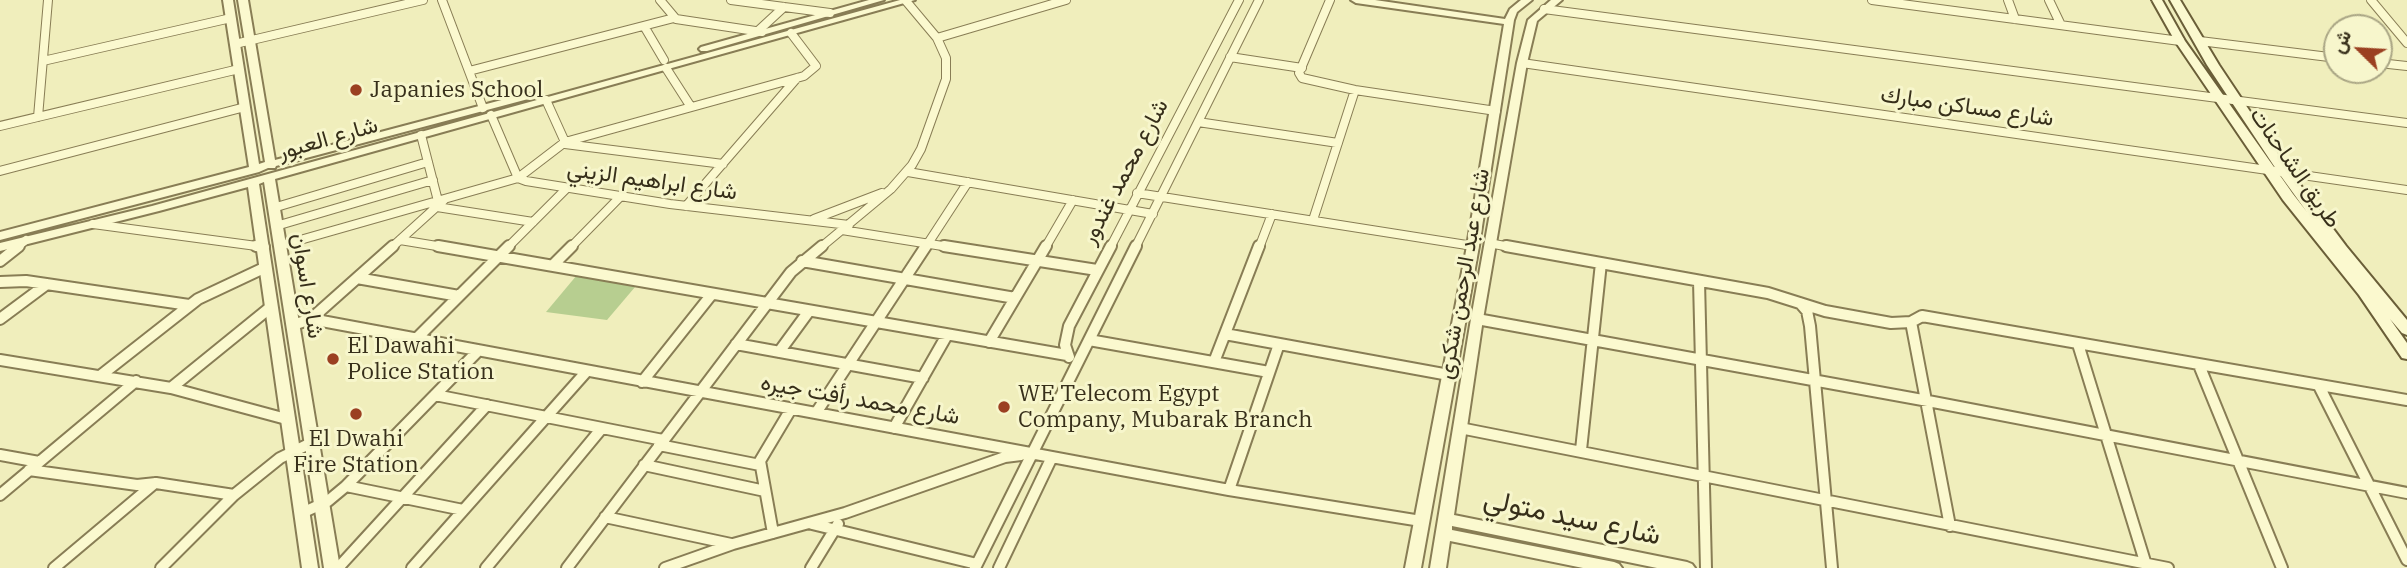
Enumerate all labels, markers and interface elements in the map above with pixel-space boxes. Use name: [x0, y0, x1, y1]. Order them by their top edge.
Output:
north arrow: [2323, 14, 2393, 84]
text: ش: [2325, 26, 2356, 57]
place label: Japanies School: [370, 76, 543, 104]
street label: شارع مساكن مبارك: [1879, 81, 2055, 133]
marker: Japanies School: [348, 82, 364, 98]
street label: شارع محمد غندور: [1075, 95, 1175, 249]
street label: طريق الشاحنات: [2243, 102, 2347, 234]
street label: شارع العبور: [275, 112, 381, 166]
street label: شارع ابراهيم الزيني: [565, 155, 739, 207]
street label: شارع عبد الرحمن شكرى: [1432, 166, 1496, 382]
street label: شارع اسوان: [285, 231, 329, 341]
place label: El Dawahi Police Station: [347, 332, 494, 386]
marker: El Dawahi Police Station: [325, 351, 341, 367]
street label: شارع محمد رأفت جيره: [758, 369, 962, 431]
place label: WE Telecom Egypt Company, Mubarak Branch: [1018, 380, 1313, 434]
marker: WE Telecom Egypt Company, Mubarak Branch: [996, 399, 1012, 415]
marker: El Dwahi Fire Station: [348, 406, 364, 422]
place label: El Dwahi Fire Station: [293, 425, 419, 479]
street label: شارع سيد متولي: [1480, 483, 1664, 553]

